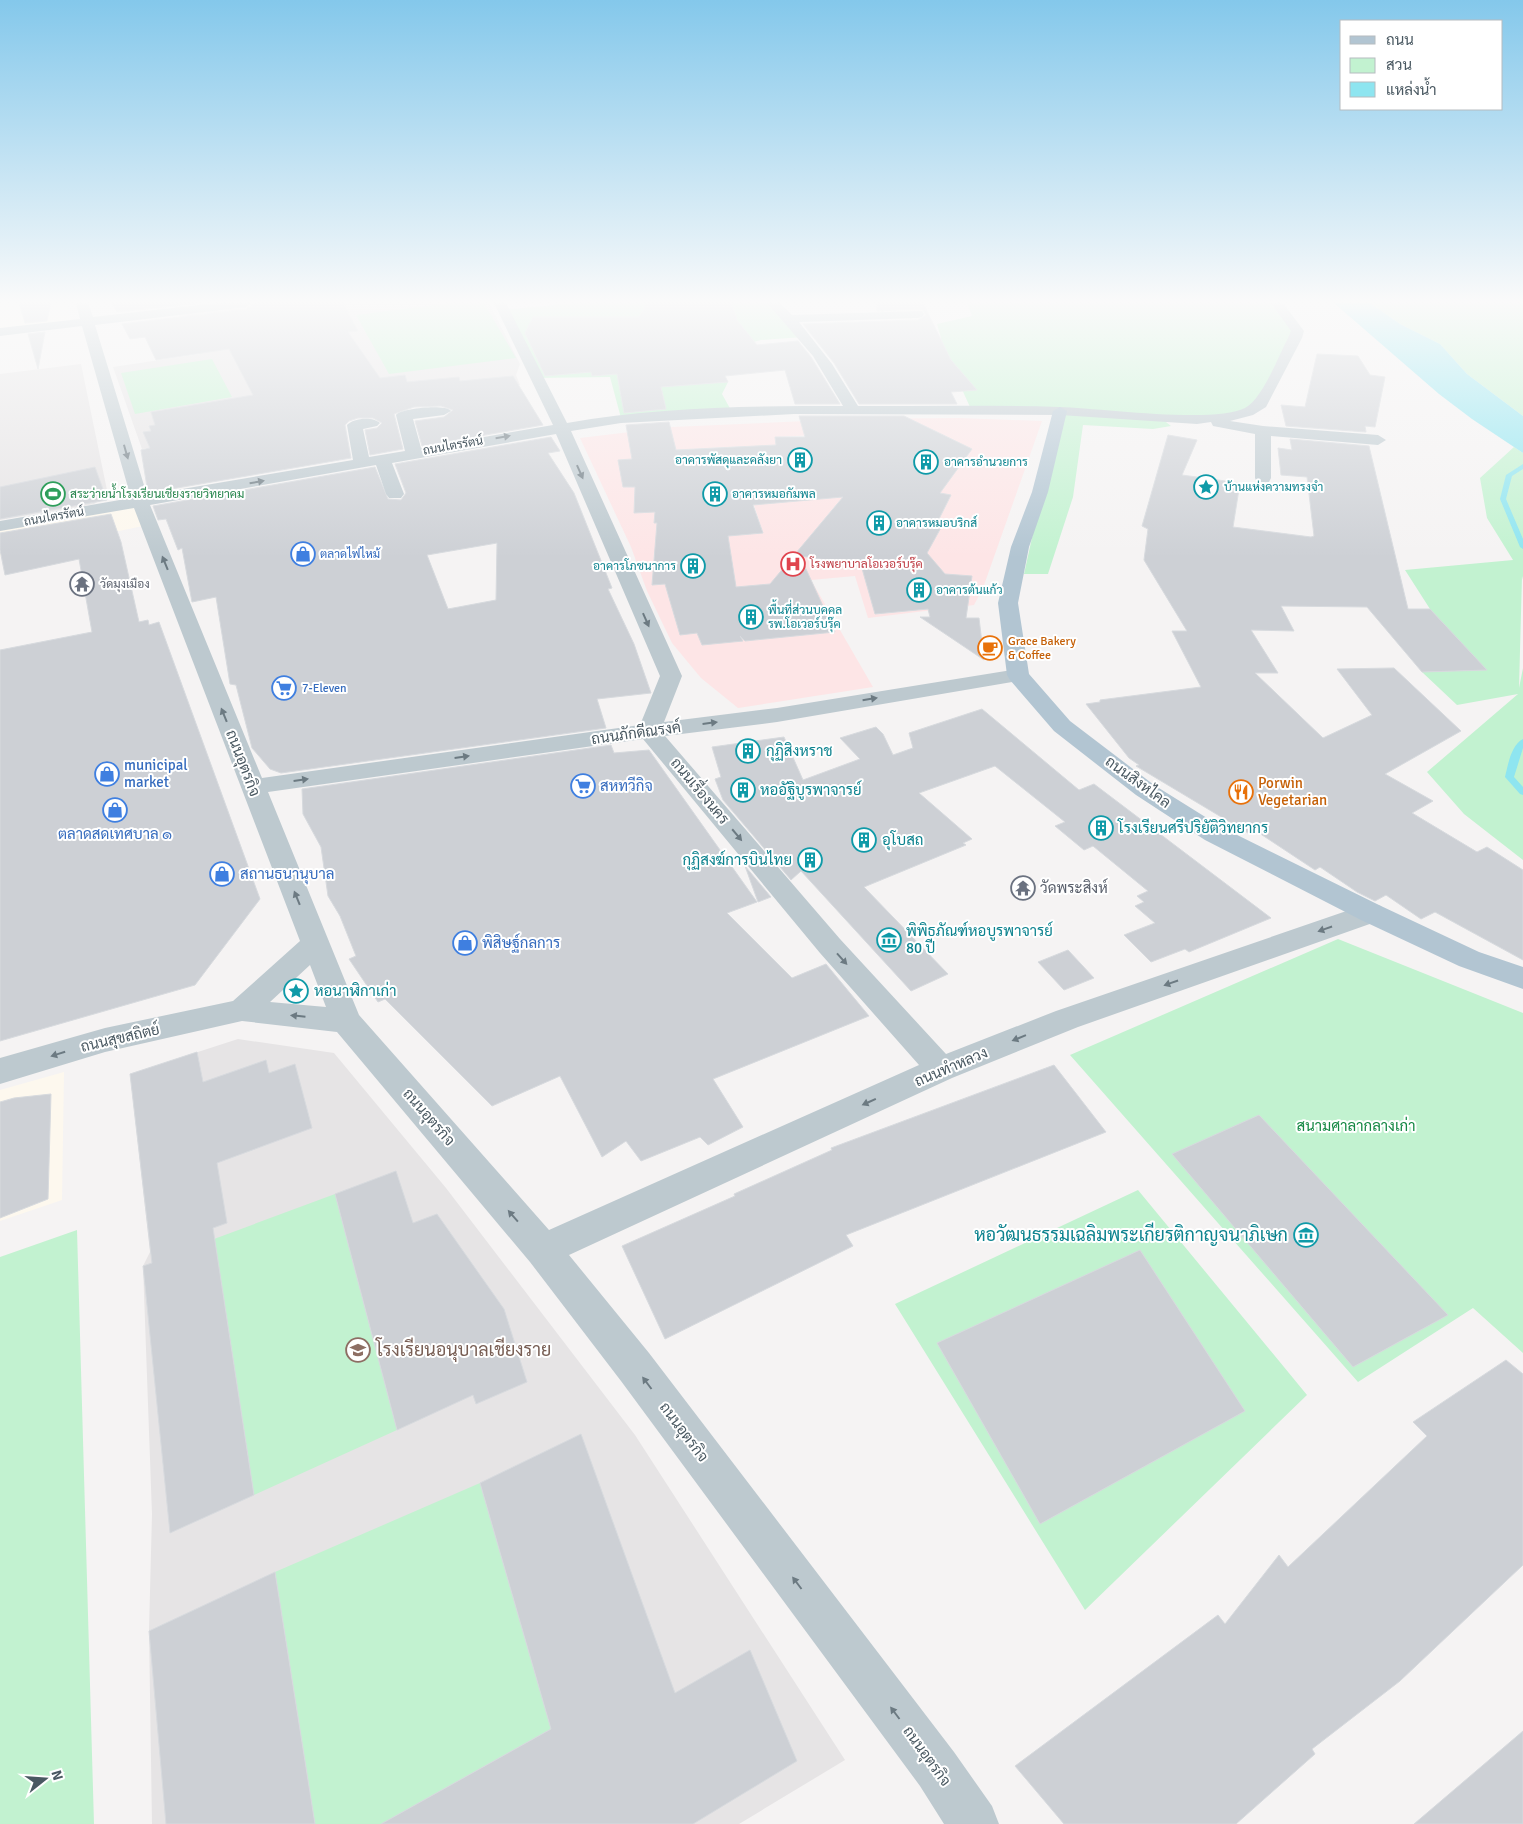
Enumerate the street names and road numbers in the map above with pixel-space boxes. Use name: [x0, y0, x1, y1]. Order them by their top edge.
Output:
street label: ถนนไตรรัตน์: [422, 432, 485, 459]
street label: ถนนไตรรัตน์: [23, 503, 86, 530]
street label: ถนนภักดีณรงค์: [590, 717, 682, 748]
street label: ถนนอุตรกิจ: [220, 727, 264, 800]
street label: ถนนเรื่องนคร: [667, 750, 738, 828]
street label: ถนนสิงหไคล: [1102, 751, 1175, 812]
street label: ถนนสุขสถิตย์: [79, 1019, 162, 1058]
street label: ถนนทำหลวง: [912, 1044, 990, 1090]
street label: ถนนอุตรกิจ: [398, 1085, 459, 1151]
street label: ถนนอุตรกิจ: [654, 1399, 712, 1467]
street label: ถนนอุตรกิจ: [898, 1722, 955, 1791]

